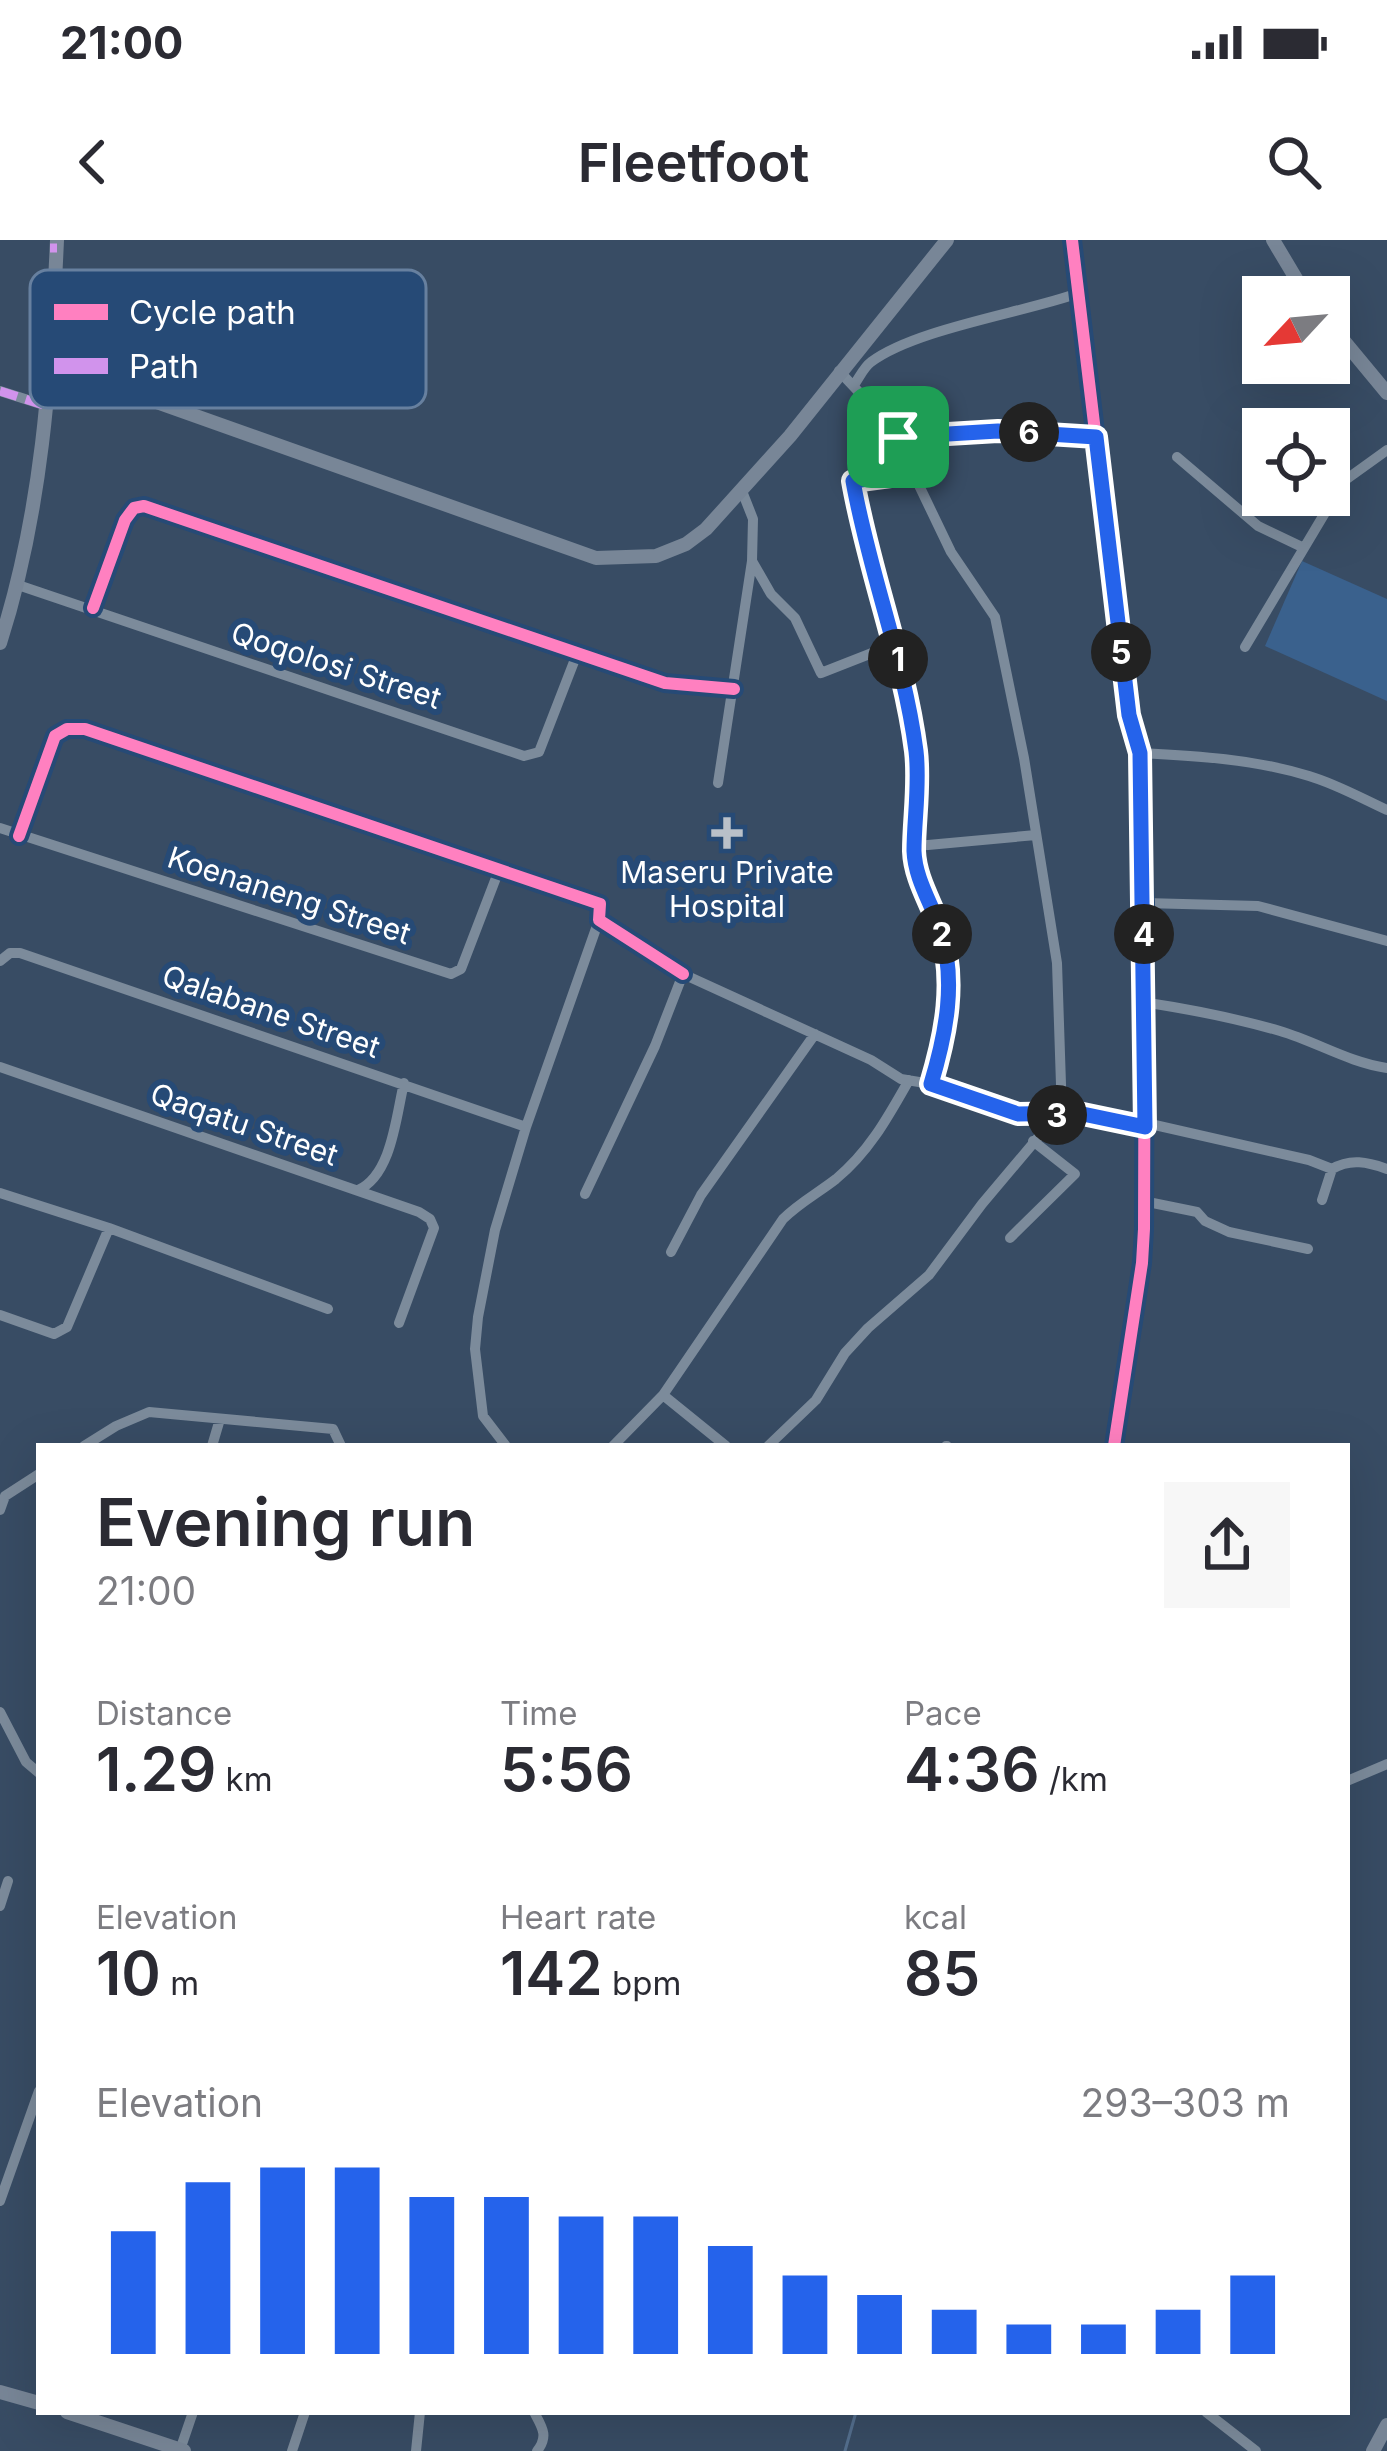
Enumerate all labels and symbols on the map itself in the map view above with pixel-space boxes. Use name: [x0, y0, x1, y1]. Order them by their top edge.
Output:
legend: [30, 270, 426, 408]
north arrow: [1242, 276, 1350, 384]
text: Cycle path: [129, 292, 296, 332]
text: Path: [129, 346, 199, 386]
pin: [847, 386, 949, 488]
pin: 6: [999, 402, 1059, 462]
street label: Qoqolosi Street: [227, 614, 446, 716]
pin: 5: [1091, 622, 1151, 682]
pin: 1: [868, 629, 928, 689]
marker: Maseru Private Hospital: [711, 817, 743, 849]
street label: Koenaneng Street: [163, 839, 416, 951]
place label: Maseru Private Hospital: [620, 854, 834, 924]
pin: 2: [912, 904, 972, 964]
pin: 4: [1114, 904, 1174, 964]
street label: Qalabane Street: [158, 957, 385, 1065]
street label: Qaqatu Street: [146, 1075, 343, 1173]
pin: 3: [1027, 1085, 1087, 1145]

